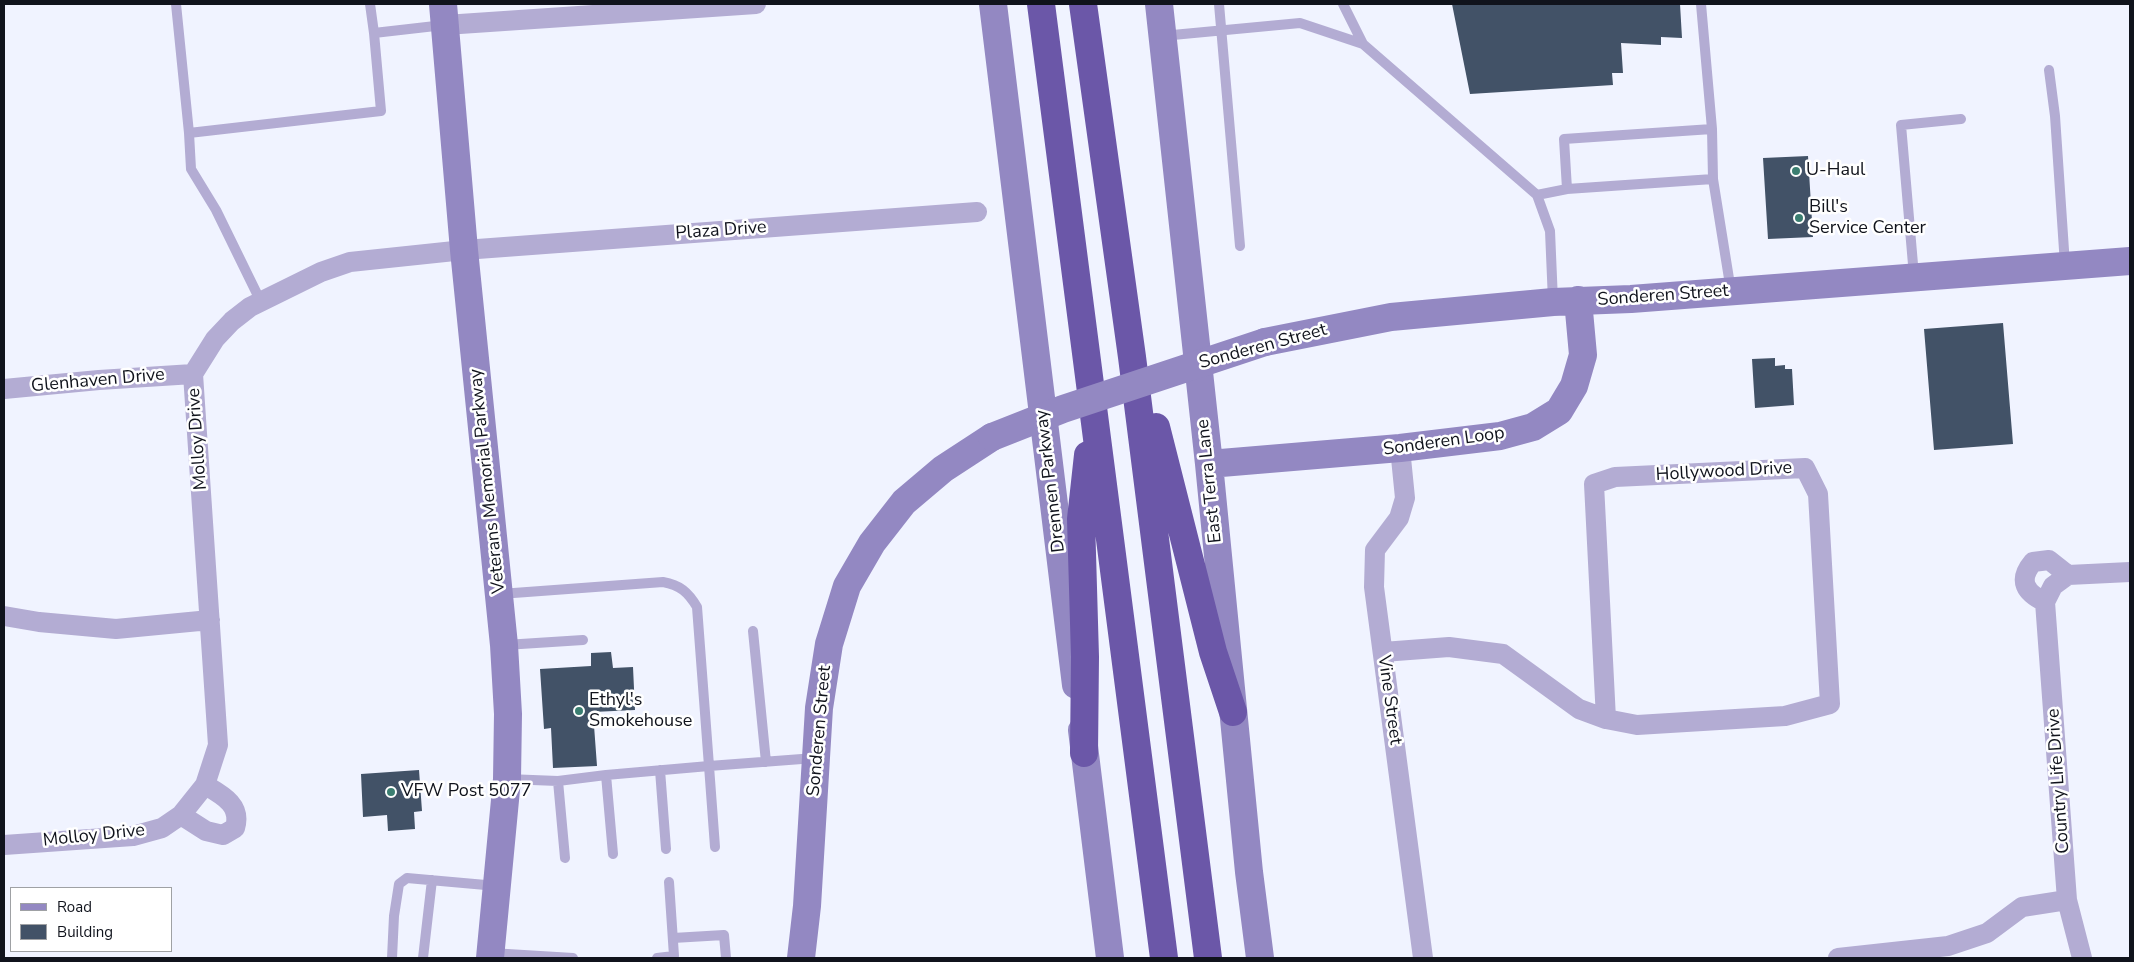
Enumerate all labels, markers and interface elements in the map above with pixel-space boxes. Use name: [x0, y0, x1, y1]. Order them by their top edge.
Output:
place label: U-Haul: [1806, 160, 1865, 182]
marker: U-Haul: [1790, 165, 1802, 177]
place label: Bill's Service Center: [1809, 197, 1926, 240]
marker: Bill's Service Center: [1793, 212, 1805, 224]
street label: Plaza Drive: [675, 217, 767, 245]
street label: Sonderen Street: [1597, 281, 1729, 311]
street label: Sonderen Street: [1197, 320, 1329, 374]
street label: Glenhaven Drive: [30, 364, 166, 398]
street label: Veterans Memorial Parkway: [465, 368, 511, 594]
street label: Molloy Drive: [184, 387, 212, 491]
street label: Drennen Parkway: [1032, 408, 1070, 554]
street label: East Terra Lane: [1193, 418, 1227, 544]
street label: Sonderen Loop: [1382, 423, 1506, 461]
street label: Hollywood Drive: [1655, 458, 1793, 486]
street label: Vine Street: [1372, 654, 1406, 746]
street label: Sonderen Street: [804, 665, 836, 797]
place label: Ethyl's Smokehouse: [589, 690, 692, 732]
marker: Ethyl's Smokehouse: [573, 705, 585, 717]
street label: Country Life Drive: [2043, 708, 2075, 854]
place label: VFW Post 5077: [401, 781, 531, 803]
marker: VFW Post 5077: [385, 786, 397, 798]
street label: Molloy Drive: [42, 820, 146, 852]
legend: [10, 887, 172, 952]
text: Road: [57, 897, 92, 917]
text: Building: [57, 922, 113, 942]

